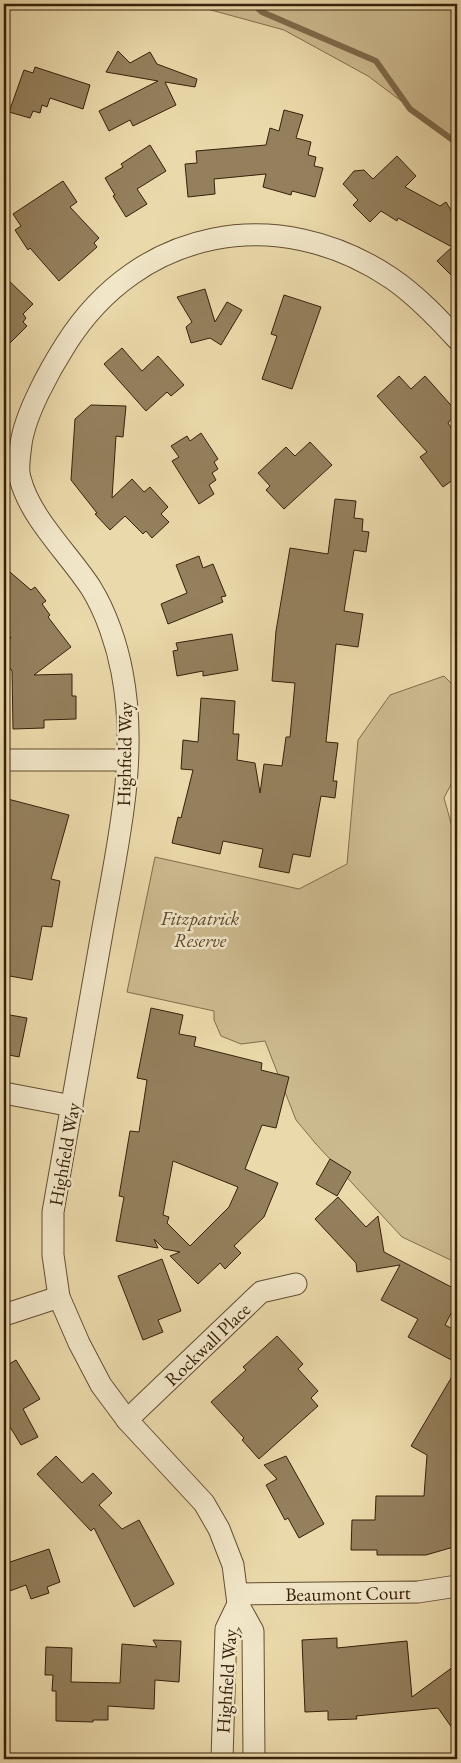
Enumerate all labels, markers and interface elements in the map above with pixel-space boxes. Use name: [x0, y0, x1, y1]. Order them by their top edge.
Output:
street label: Highfield Way: [111, 701, 138, 806]
park label: Fitzpatrick Reserve: [160, 906, 240, 953]
street label: Highfield Way: [43, 1100, 86, 1208]
street label: Rockwall Place: [159, 1297, 256, 1392]
street label: Beaumont Court: [285, 1580, 411, 1607]
street label: Highfield Way: [210, 1627, 243, 1734]

